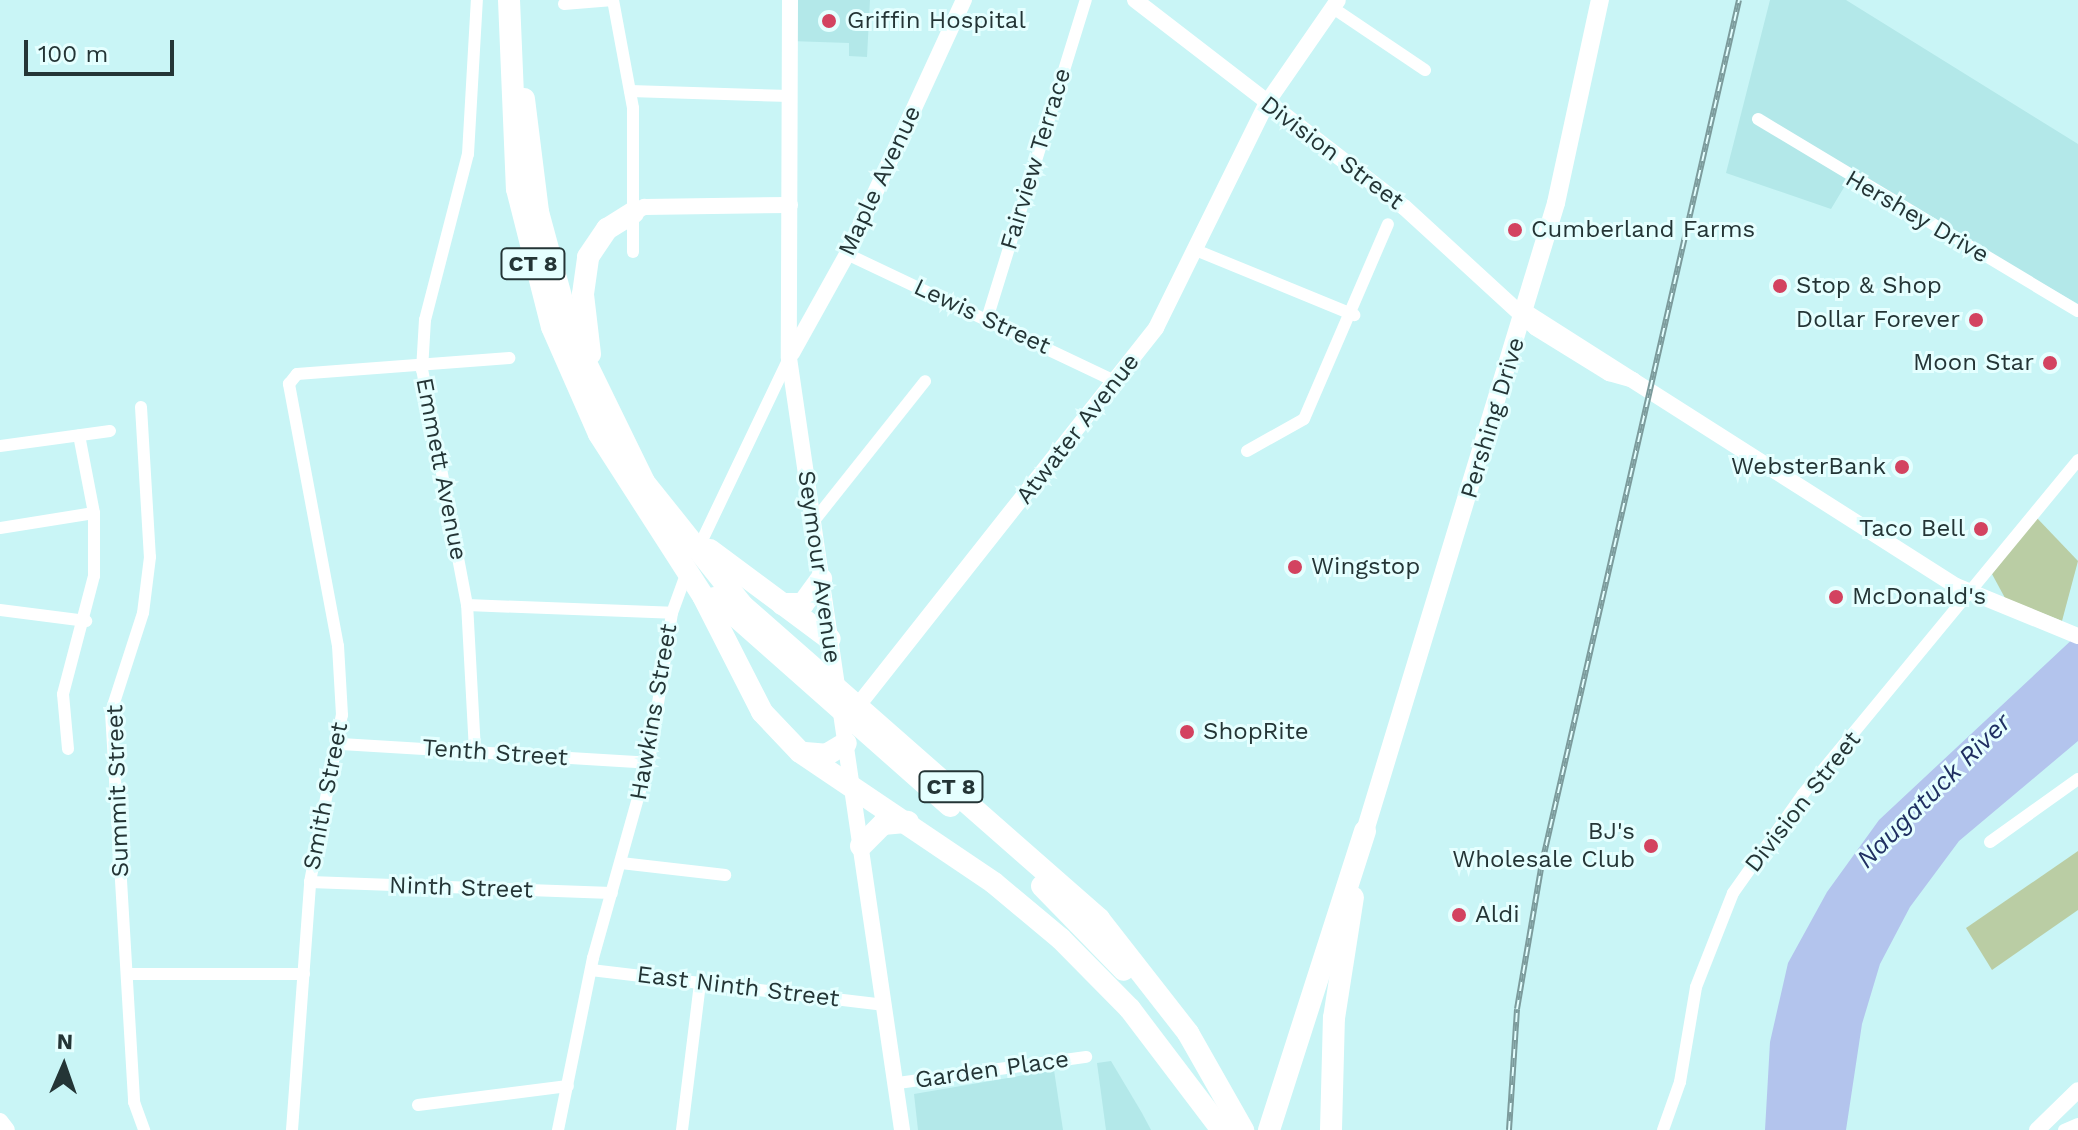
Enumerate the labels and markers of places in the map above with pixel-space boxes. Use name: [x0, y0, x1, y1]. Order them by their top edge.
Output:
place label: Griffin Hospital: [847, 7, 1026, 35]
marker: Griffin Hospital: [818, 10, 840, 32]
place label: Cumberland Farms: [1531, 216, 1755, 244]
marker: Cumberland Farms: [1506, 221, 1524, 239]
place label: Stop & Shop: [1796, 272, 1942, 300]
marker: Stop & Shop: [1771, 277, 1789, 295]
place label: Dollar Forever: [1795, 306, 1960, 334]
marker: Dollar Forever: [1967, 311, 1985, 329]
place label: Moon Star: [1913, 349, 2034, 377]
marker: Moon Star: [2041, 354, 2059, 372]
place label: WebsterBank: [1731, 453, 1886, 481]
marker: WebsterBank: [1893, 458, 1911, 476]
place label: Taco Bell: [1859, 515, 1965, 543]
marker: Taco Bell: [1972, 520, 1990, 538]
place label: Wingstop: [1311, 553, 1420, 581]
marker: Wingstop: [1286, 558, 1304, 576]
place label: McDonald's: [1852, 583, 1986, 611]
marker: McDonald's: [1827, 588, 1845, 606]
place label: ShopRite: [1203, 718, 1309, 746]
marker: ShopRite: [1178, 723, 1196, 741]
place label: BJ's Wholesale Club: [1452, 818, 1635, 874]
marker: BJ's Wholesale Club: [1642, 837, 1660, 855]
place label: Aldi: [1475, 901, 1520, 929]
marker: Aldi: [1450, 906, 1468, 924]

